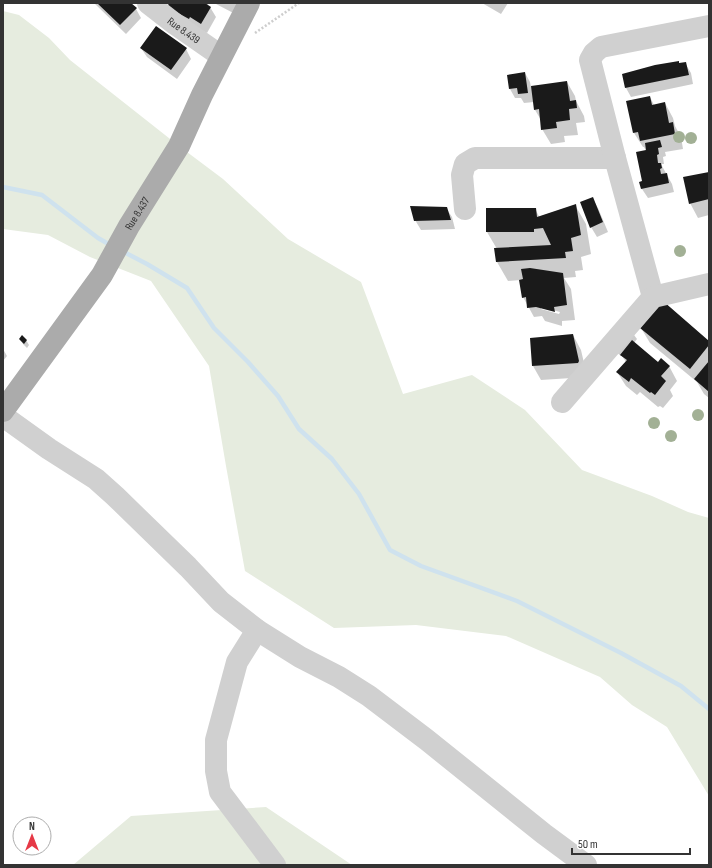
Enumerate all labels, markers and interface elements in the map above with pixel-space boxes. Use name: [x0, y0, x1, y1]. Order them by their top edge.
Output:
street label: Rue 8.439: [165, 15, 203, 47]
street label: Rue 8.437: [122, 194, 153, 232]
north arrow: [12, 816, 52, 856]
text: N: [29, 820, 35, 833]
scale bar: [572, 830, 690, 856]
text: 50 m: [578, 837, 598, 852]

